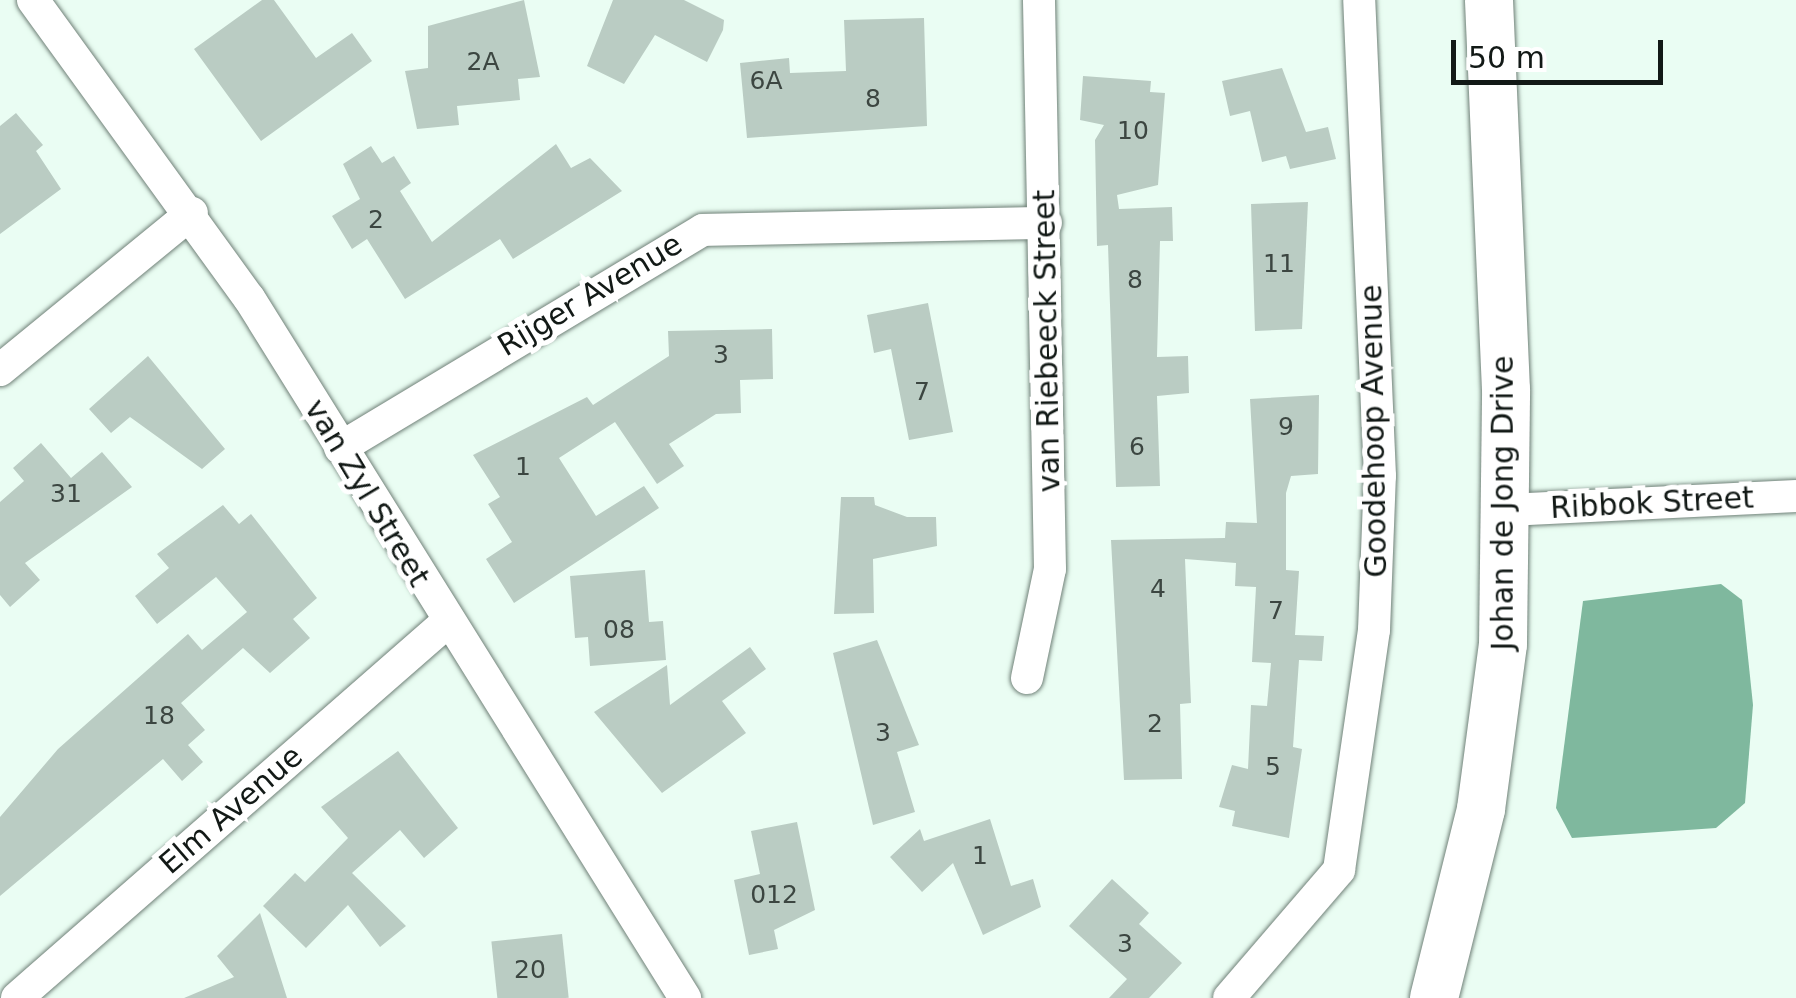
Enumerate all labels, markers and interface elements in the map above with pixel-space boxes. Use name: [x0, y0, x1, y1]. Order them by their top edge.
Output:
scale bar: [1456, 20, 1668, 82]
text: 50 m: [1468, 40, 1545, 75]
house number: 2A: [466, 47, 500, 77]
house number: 6A: [749, 66, 783, 96]
house number: 8: [865, 84, 881, 114]
house number: 10: [1117, 116, 1149, 146]
street label: van Riebeeck Street: [1026, 189, 1068, 493]
house number: 2: [368, 205, 384, 235]
street label: Rijger Avenue: [491, 226, 689, 364]
house number: 11: [1263, 249, 1295, 279]
house number: 8: [1127, 265, 1143, 295]
street label: Goodehoop Avenue: [1353, 284, 1395, 578]
house number: 3: [713, 340, 729, 370]
street label: Johan de Jong Drive: [1485, 356, 1521, 650]
house number: 7: [914, 377, 930, 407]
street label: van Zyl Street: [297, 393, 437, 593]
house number: 9: [1278, 412, 1294, 442]
house number: 6: [1129, 432, 1145, 462]
house number: 1: [515, 452, 531, 482]
house number: 31: [50, 479, 82, 509]
street label: Ribbok Street: [1549, 480, 1755, 526]
house number: 4: [1150, 574, 1166, 604]
house number: 7: [1268, 596, 1284, 626]
house number: 08: [603, 615, 635, 645]
house number: 18: [143, 701, 175, 731]
house number: 2: [1147, 709, 1163, 739]
house number: 3: [875, 718, 891, 748]
street label: Elm Avenue: [152, 738, 310, 882]
house number: 5: [1265, 752, 1281, 782]
house number: 1: [972, 841, 988, 871]
house number: 012: [750, 880, 798, 910]
house number: 3: [1117, 929, 1133, 959]
house number: 20: [514, 955, 546, 985]

